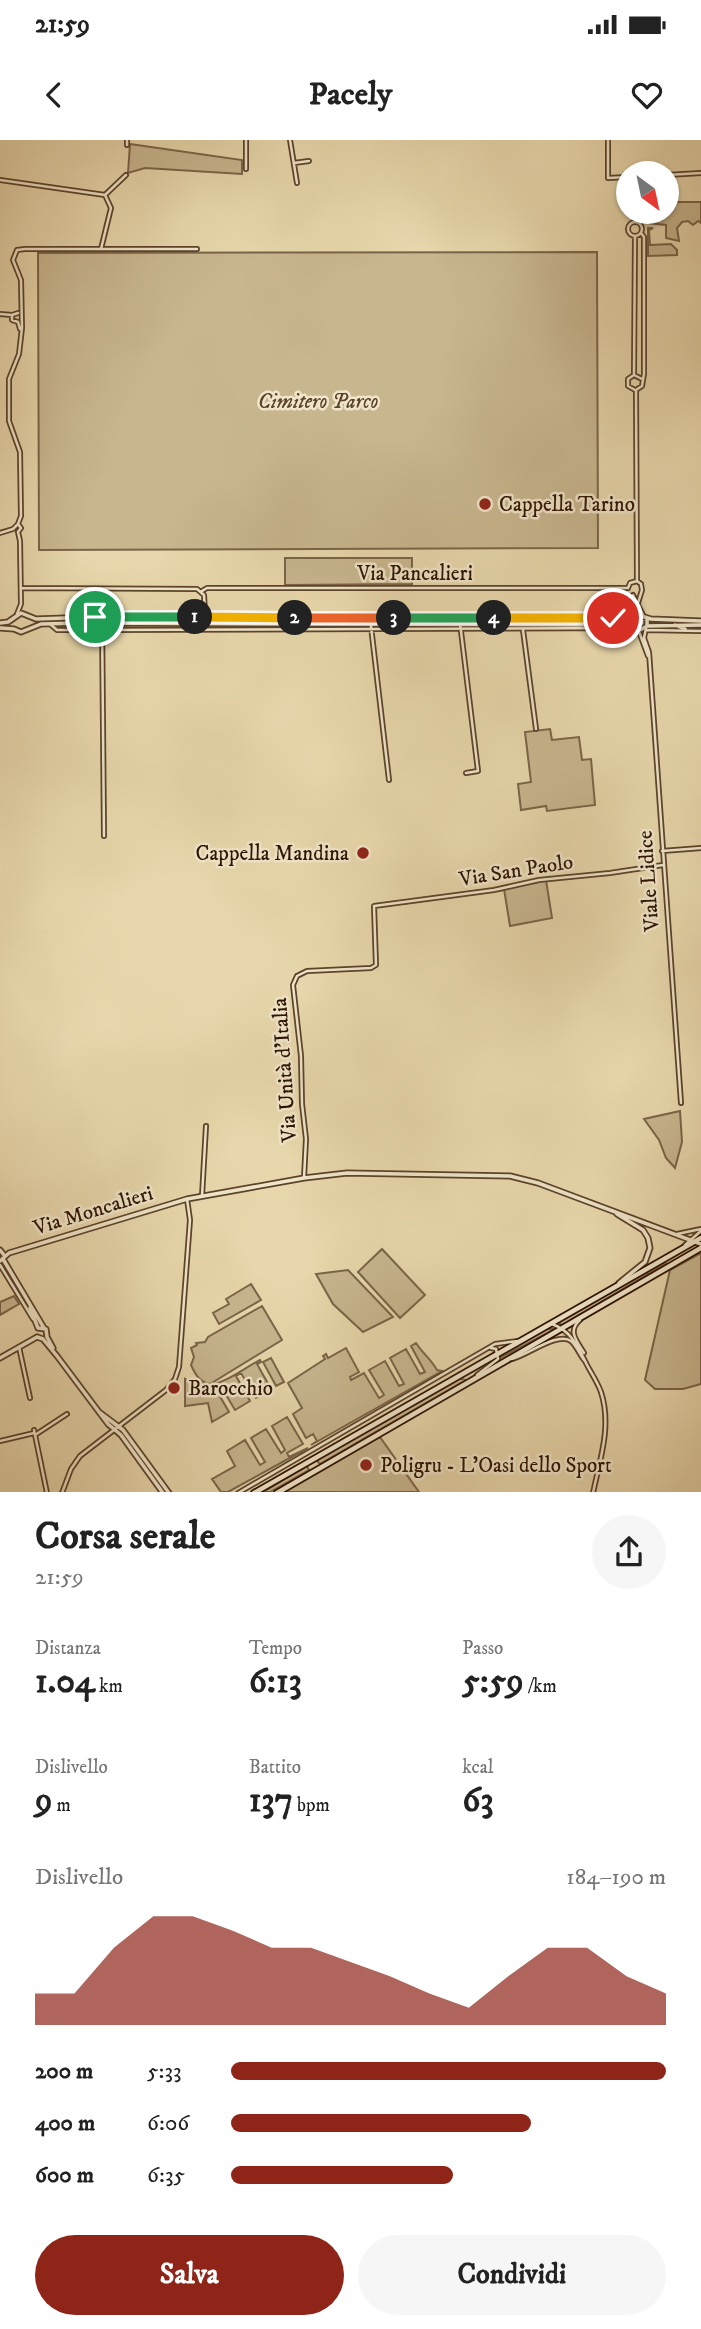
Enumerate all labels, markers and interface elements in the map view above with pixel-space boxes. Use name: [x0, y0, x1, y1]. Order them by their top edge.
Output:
text: 21:59: [35, 8, 90, 41]
text: Pacely: [309, 75, 392, 115]
icon: back: [35, 76, 73, 114]
icon: heart: [628, 76, 666, 114]
north arrow: [616, 161, 679, 224]
map controls: [616, 161, 679, 224]
park label: Cimitero Parco: [258, 389, 379, 415]
place label: Cappella Tarino: [499, 492, 635, 518]
marker: Cappella Tarino: [477, 496, 493, 512]
street label: Via Pancalieri: [356, 561, 473, 587]
pin: [65, 587, 125, 647]
pin: [583, 588, 643, 648]
icon: arrive: [76, 598, 114, 636]
icon: check: [594, 599, 632, 637]
pin: 1: [178, 600, 212, 634]
pin: 2: [278, 601, 312, 636]
pin: 3: [376, 601, 412, 636]
pin: 4: [476, 601, 512, 636]
text: 1: [191, 605, 198, 628]
text: 2: [290, 606, 299, 629]
text: 3: [390, 606, 397, 629]
text: 4: [488, 606, 499, 629]
street label: Viale Lidice: [632, 829, 666, 933]
place label: Cappella Mandina: [195, 841, 349, 867]
marker: Cappella Mandina: [355, 845, 371, 861]
street label: Via San Paolo: [456, 849, 575, 893]
street label: Via Unità d'Italia: [267, 997, 303, 1144]
street label: Via Moncalieri: [29, 1180, 156, 1242]
place label: Barocchio: [188, 1376, 273, 1402]
marker: Barocchio: [166, 1380, 182, 1396]
place label: Poligru - L'Oasi dello Sport: [380, 1453, 612, 1479]
marker: Poligru - L'Oasi dello Sport: [358, 1457, 374, 1473]
text: Corsa serale: [35, 1513, 215, 1561]
button: share: [592, 1515, 666, 1589]
text: 21:59: [35, 1563, 84, 1592]
text: Distanza: [35, 1637, 101, 1660]
text: Tempo: [249, 1637, 302, 1660]
text: Passo: [462, 1637, 503, 1660]
text: 1.04: [35, 1660, 95, 1704]
text: 6:13: [249, 1660, 302, 1704]
text: 5:59: [462, 1660, 524, 1704]
text: km: [95, 1675, 123, 1698]
text: /km: [524, 1675, 557, 1698]
text: Dislivello: [35, 1756, 108, 1779]
text: Battito: [249, 1756, 301, 1779]
text: kcal: [462, 1756, 494, 1779]
text: 9: [35, 1779, 52, 1823]
text: 137: [249, 1779, 293, 1823]
text: 63: [462, 1779, 494, 1823]
text: m: [52, 1794, 71, 1817]
text: bpm: [293, 1794, 330, 1817]
text: Dislivello: [35, 1863, 123, 1892]
text: 184–190 m: [566, 1863, 666, 1892]
text: 200 m: [35, 2057, 93, 2086]
text: 5:33: [147, 2057, 182, 2086]
text: 400 m: [35, 2109, 95, 2138]
text: 6:06: [147, 2109, 189, 2138]
text: 600 m: [35, 2161, 94, 2190]
text: 6:35: [147, 2161, 185, 2190]
button: Salva: [35, 2235, 344, 2315]
button: Condividi: [358, 2235, 666, 2315]

